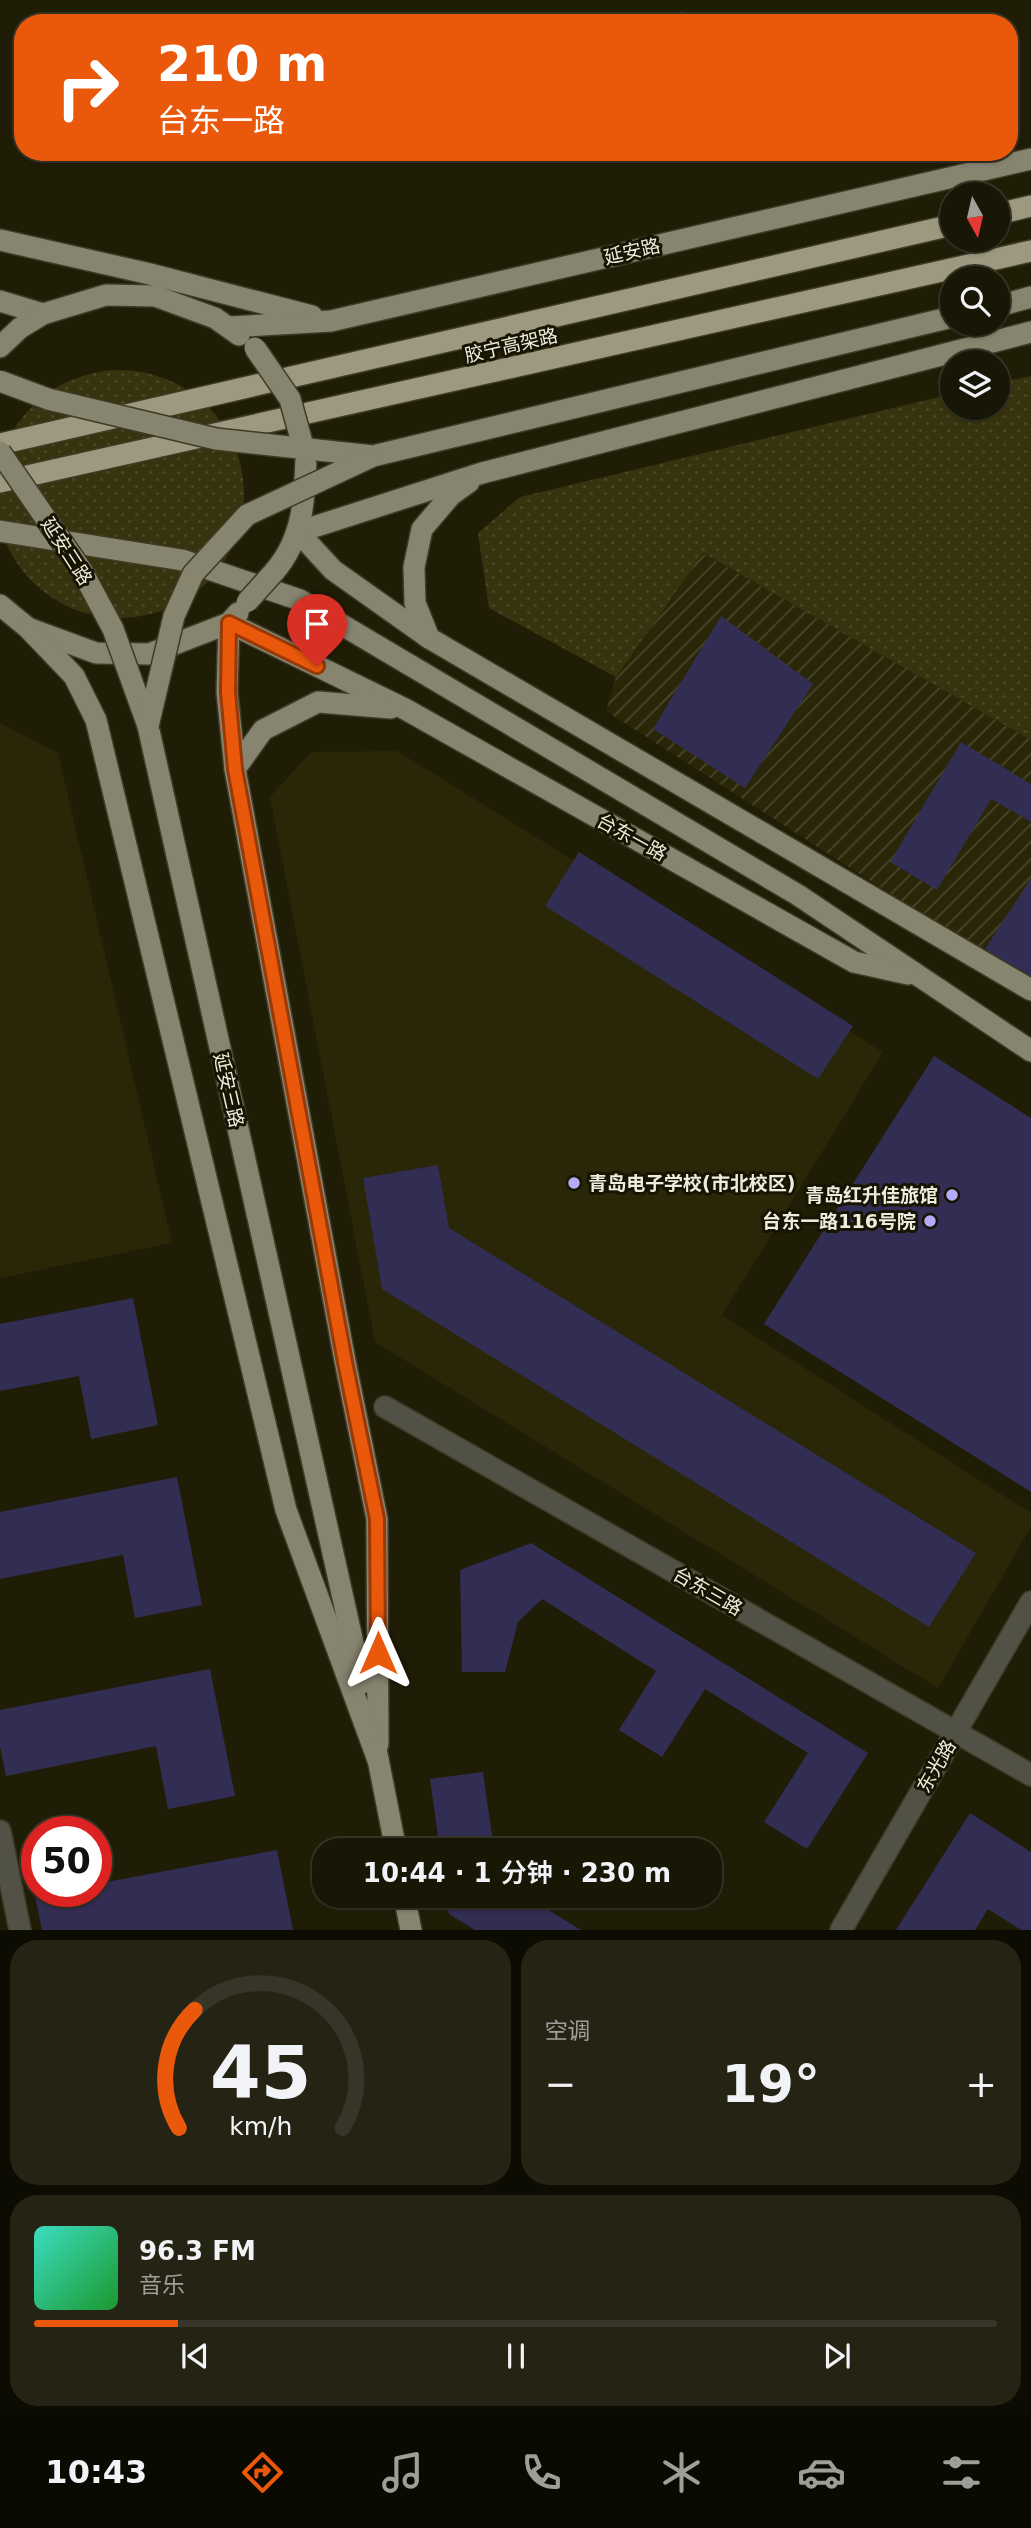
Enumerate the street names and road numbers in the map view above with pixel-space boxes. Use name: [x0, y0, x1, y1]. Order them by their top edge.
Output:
street label: 延安路: [602, 234, 662, 268]
street label: 胶宁高架路: [462, 324, 560, 366]
street label: 延安三路: [37, 513, 97, 589]
street label: 台东一路: [593, 809, 671, 865]
street label: 延安三路: [210, 1050, 248, 1130]
street label: 台东三路: [670, 1562, 746, 1620]
street label: 东光路: [912, 1736, 960, 1796]

